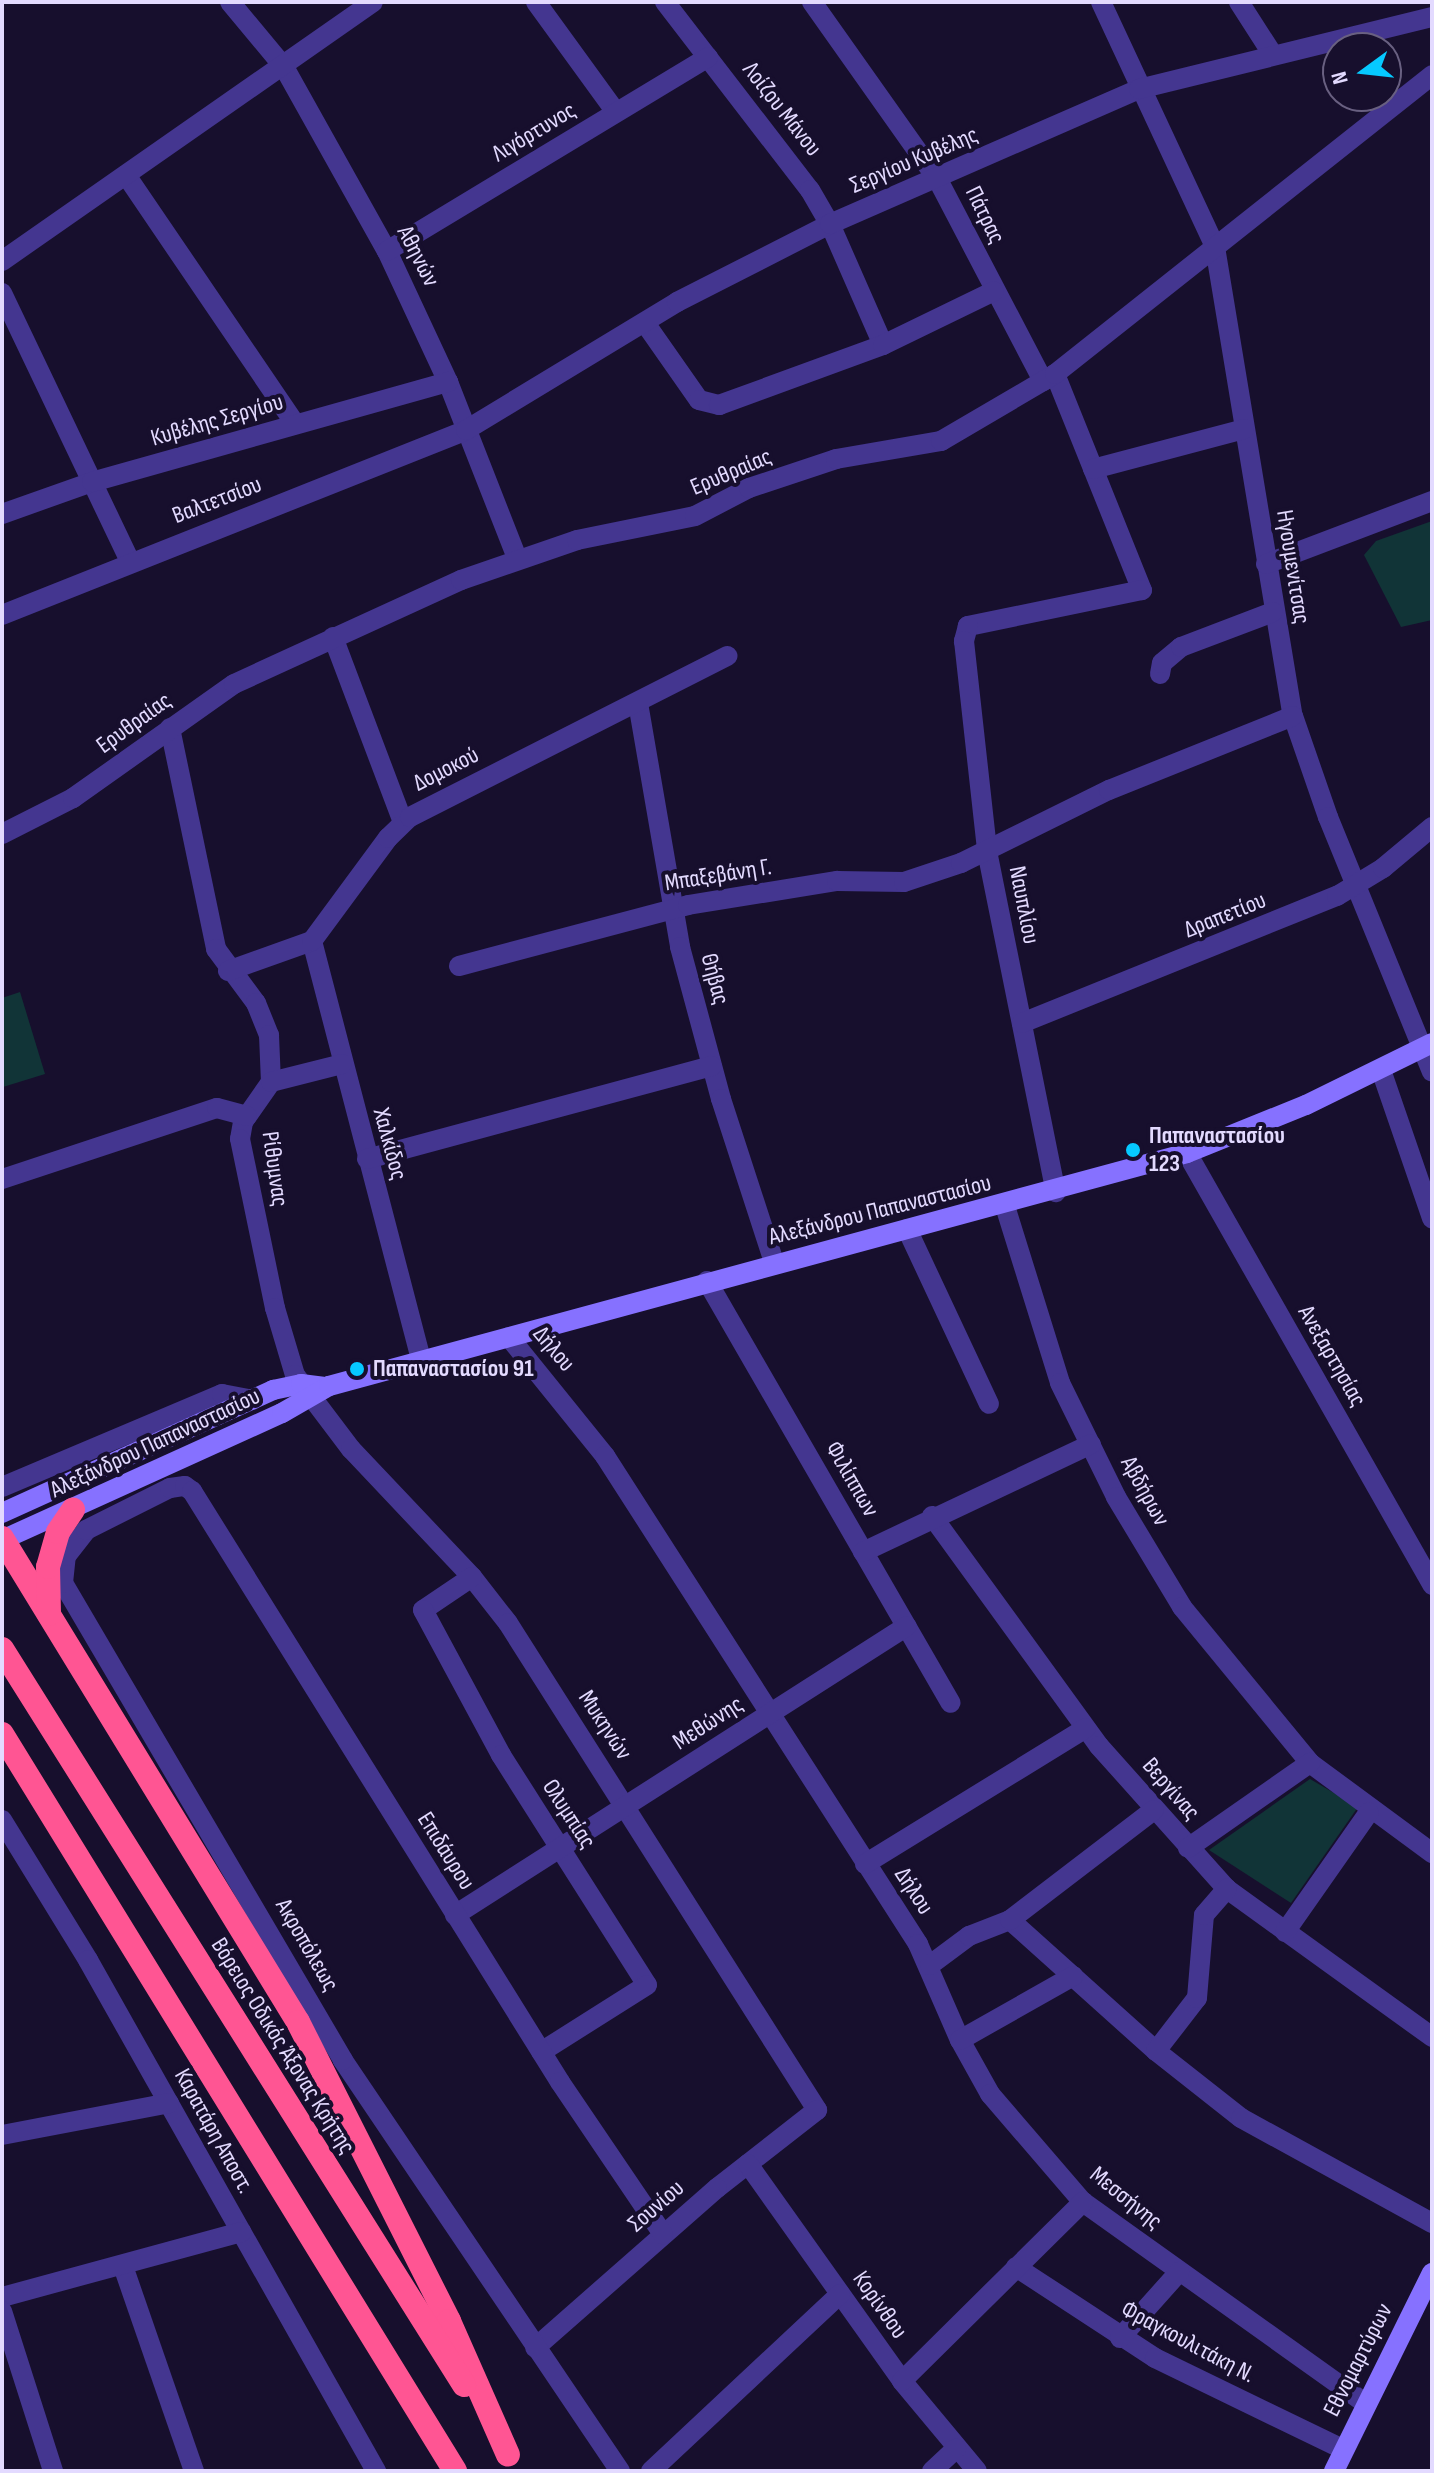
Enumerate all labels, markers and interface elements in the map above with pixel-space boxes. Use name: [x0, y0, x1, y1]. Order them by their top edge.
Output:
north arrow: [1322, 32, 1402, 112]
street label: Λοίζου Μάνου: [736, 56, 828, 162]
text: N: [1326, 69, 1355, 87]
street label: Λιγόρτυνος: [487, 96, 581, 168]
street label: Σεργίου Κυβέλης: [846, 120, 982, 200]
street label: Πάτρας: [959, 181, 1011, 249]
street label: Αθηνών: [391, 221, 445, 291]
street label: Κυβέλης Σεργίου: [148, 387, 286, 453]
street label: Ερυθραίας: [686, 442, 776, 502]
street label: Βαλτετσίου: [168, 470, 266, 530]
street label: Ηγουμενίτσας: [1270, 508, 1316, 626]
street label: Ερυθραίας: [91, 686, 177, 760]
street label: Δομοκού: [408, 740, 484, 798]
street label: Μπαξεβάνη Γ.: [663, 852, 773, 898]
street label: Ναυπλίου: [1002, 864, 1046, 946]
street label: Δραπετίου: [1180, 886, 1270, 944]
street label: Θήβας: [694, 950, 736, 1008]
street label: Χαλκίδος: [367, 1105, 413, 1183]
place label: Παπαναστασίου 123: [1149, 1122, 1285, 1178]
street label: Ρίθυμνας: [255, 1130, 295, 1208]
marker: Παπαναστασίου 123: [1124, 1141, 1142, 1159]
street label: Αλεξάνδρου Παπαναστασίου: [766, 1168, 994, 1252]
street label: Ανεξαρτησίας: [1291, 1300, 1373, 1412]
street label: Δήλου: [527, 1320, 581, 1378]
place label: Παπαναστασίου 91: [373, 1355, 534, 1383]
marker: Παπαναστασίου 91: [348, 1360, 366, 1378]
street label: Αλεξάνδρου Παπαναστασίου: [46, 1382, 264, 1504]
street label: Φιλίππων: [819, 1436, 885, 1522]
street label: Αβδήρων: [1114, 1451, 1176, 1531]
street label: Μυκηνών: [572, 1685, 638, 1765]
street label: Μεθώνης: [667, 1690, 749, 1756]
street label: Βεργίνας: [1136, 1752, 1206, 1826]
street label: Ολυμπίας: [536, 1774, 602, 1854]
street label: Επιδάυρου: [411, 1807, 481, 1895]
street label: Δήλου: [888, 1862, 940, 1920]
street label: Ακροπόλεως: [269, 1894, 345, 1996]
street label: Βόρειος Οδικός Άξονας Κρήτης: [205, 1933, 361, 2159]
street label: Καρατάρη Αποστ.: [168, 2064, 260, 2198]
street label: Μεσσήνης: [1084, 2160, 1168, 2236]
street label: Σουνίου: [622, 2174, 690, 2238]
street label: Κορίνθου: [846, 2266, 914, 2344]
street label: Φραγκουλιτάκη Ν.: [1116, 2295, 1260, 2389]
street label: Εθνομαρτύρων: [1317, 2299, 1399, 2421]

